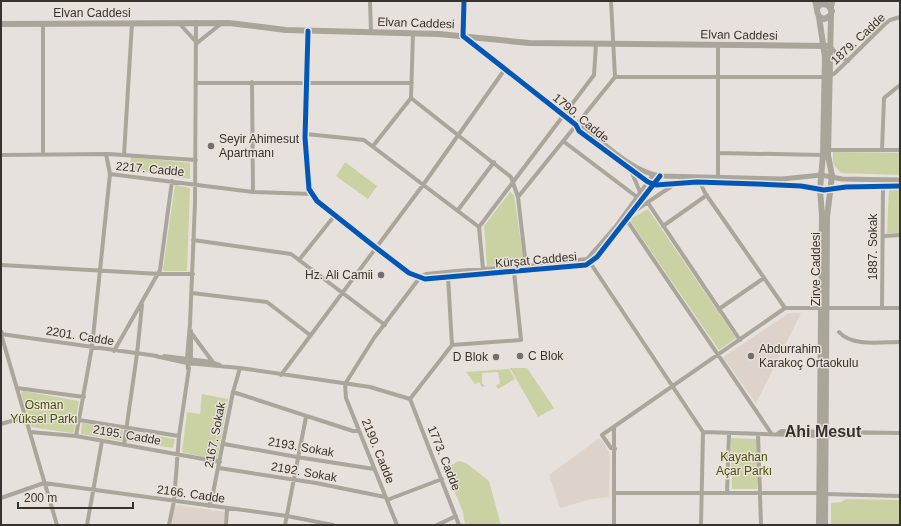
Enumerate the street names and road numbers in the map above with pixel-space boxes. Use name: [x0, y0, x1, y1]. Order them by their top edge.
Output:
street label: Elvan Caddesi: [53, 6, 131, 20]
street label: 1879. Cadde: [828, 10, 888, 68]
street label: Elvan Caddesi: [377, 15, 455, 31]
street label: Elvan Caddesi: [700, 27, 778, 43]
street label: 1790. Cadde: [550, 91, 612, 146]
street label: 2217. Cadde: [115, 159, 185, 179]
street label: 1887. Sokak: [866, 213, 880, 280]
street label: Zirve Caddesi: [809, 232, 823, 306]
street label: Kürşat Caddesi: [495, 249, 577, 271]
street label: 2201. Cadde: [45, 324, 115, 348]
street label: 2167. Sokak: [202, 400, 228, 469]
street label: 2190. Cadde: [359, 417, 397, 486]
street label: 2195. Cadde: [92, 422, 162, 448]
street label: 1773. Cadde: [425, 424, 463, 493]
street label: 2193. Sokak: [267, 434, 336, 460]
street label: 2192. Sokak: [270, 459, 339, 485]
street label: 2166. Cadde: [156, 482, 226, 506]

